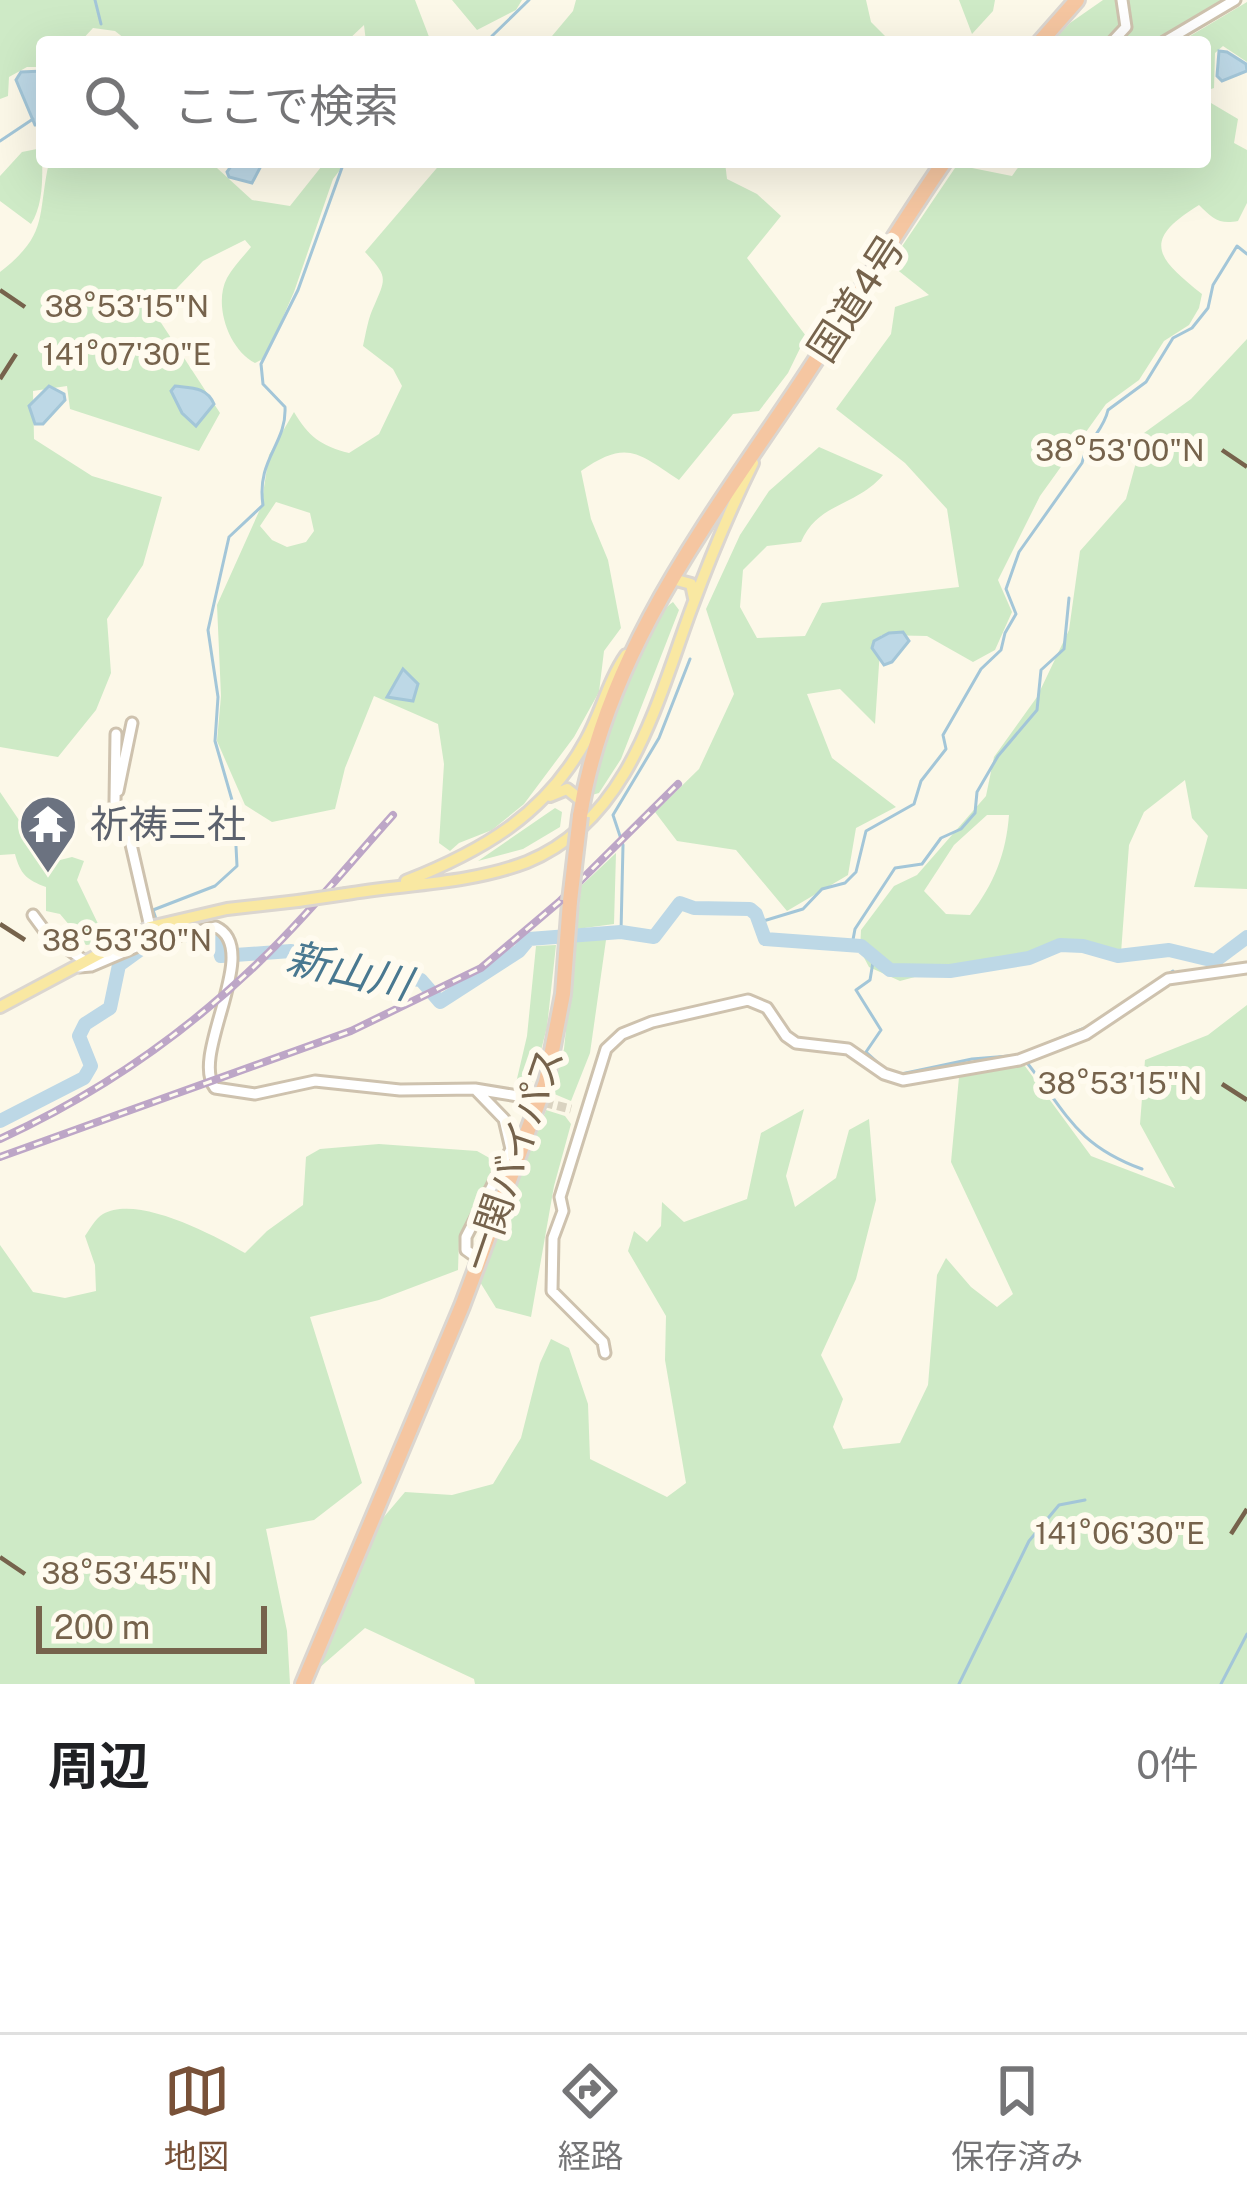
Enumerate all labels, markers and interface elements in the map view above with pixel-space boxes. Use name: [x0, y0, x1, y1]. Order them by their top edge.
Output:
search box: [36, 36, 1211, 168]
icon: search: [78, 69, 144, 135]
text: ここで検索: [174, 79, 399, 132]
street label: 国道4号: [798, 226, 914, 370]
text: 38°53'15"N: [45, 288, 209, 324]
text: 141°07'30"E: [43, 336, 211, 372]
text: 38°53'00"N: [1035, 432, 1205, 468]
temple icon: 祈祷三社: [17, 793, 79, 875]
place label: 祈祷三社: [90, 801, 246, 847]
text: 38°53'30"N: [42, 922, 212, 958]
water label: 新山川: [282, 932, 420, 1009]
street label: 一関バイパス: [453, 1041, 573, 1277]
text: 38°53'15"N: [1038, 1065, 1202, 1101]
text: 141°06'30"E: [1035, 1515, 1205, 1551]
text: 38°53'45"N: [42, 1555, 212, 1591]
scale bar: [36, 1600, 267, 1653]
text: 200 m: [54, 1608, 150, 1646]
text: 周辺: [48, 1736, 150, 1795]
text: 0件: [1136, 1742, 1199, 1788]
tab: 地図: [164, 2058, 230, 2178]
tab: 経路: [557, 2058, 623, 2178]
tab: 保存済み: [951, 2058, 1083, 2178]

